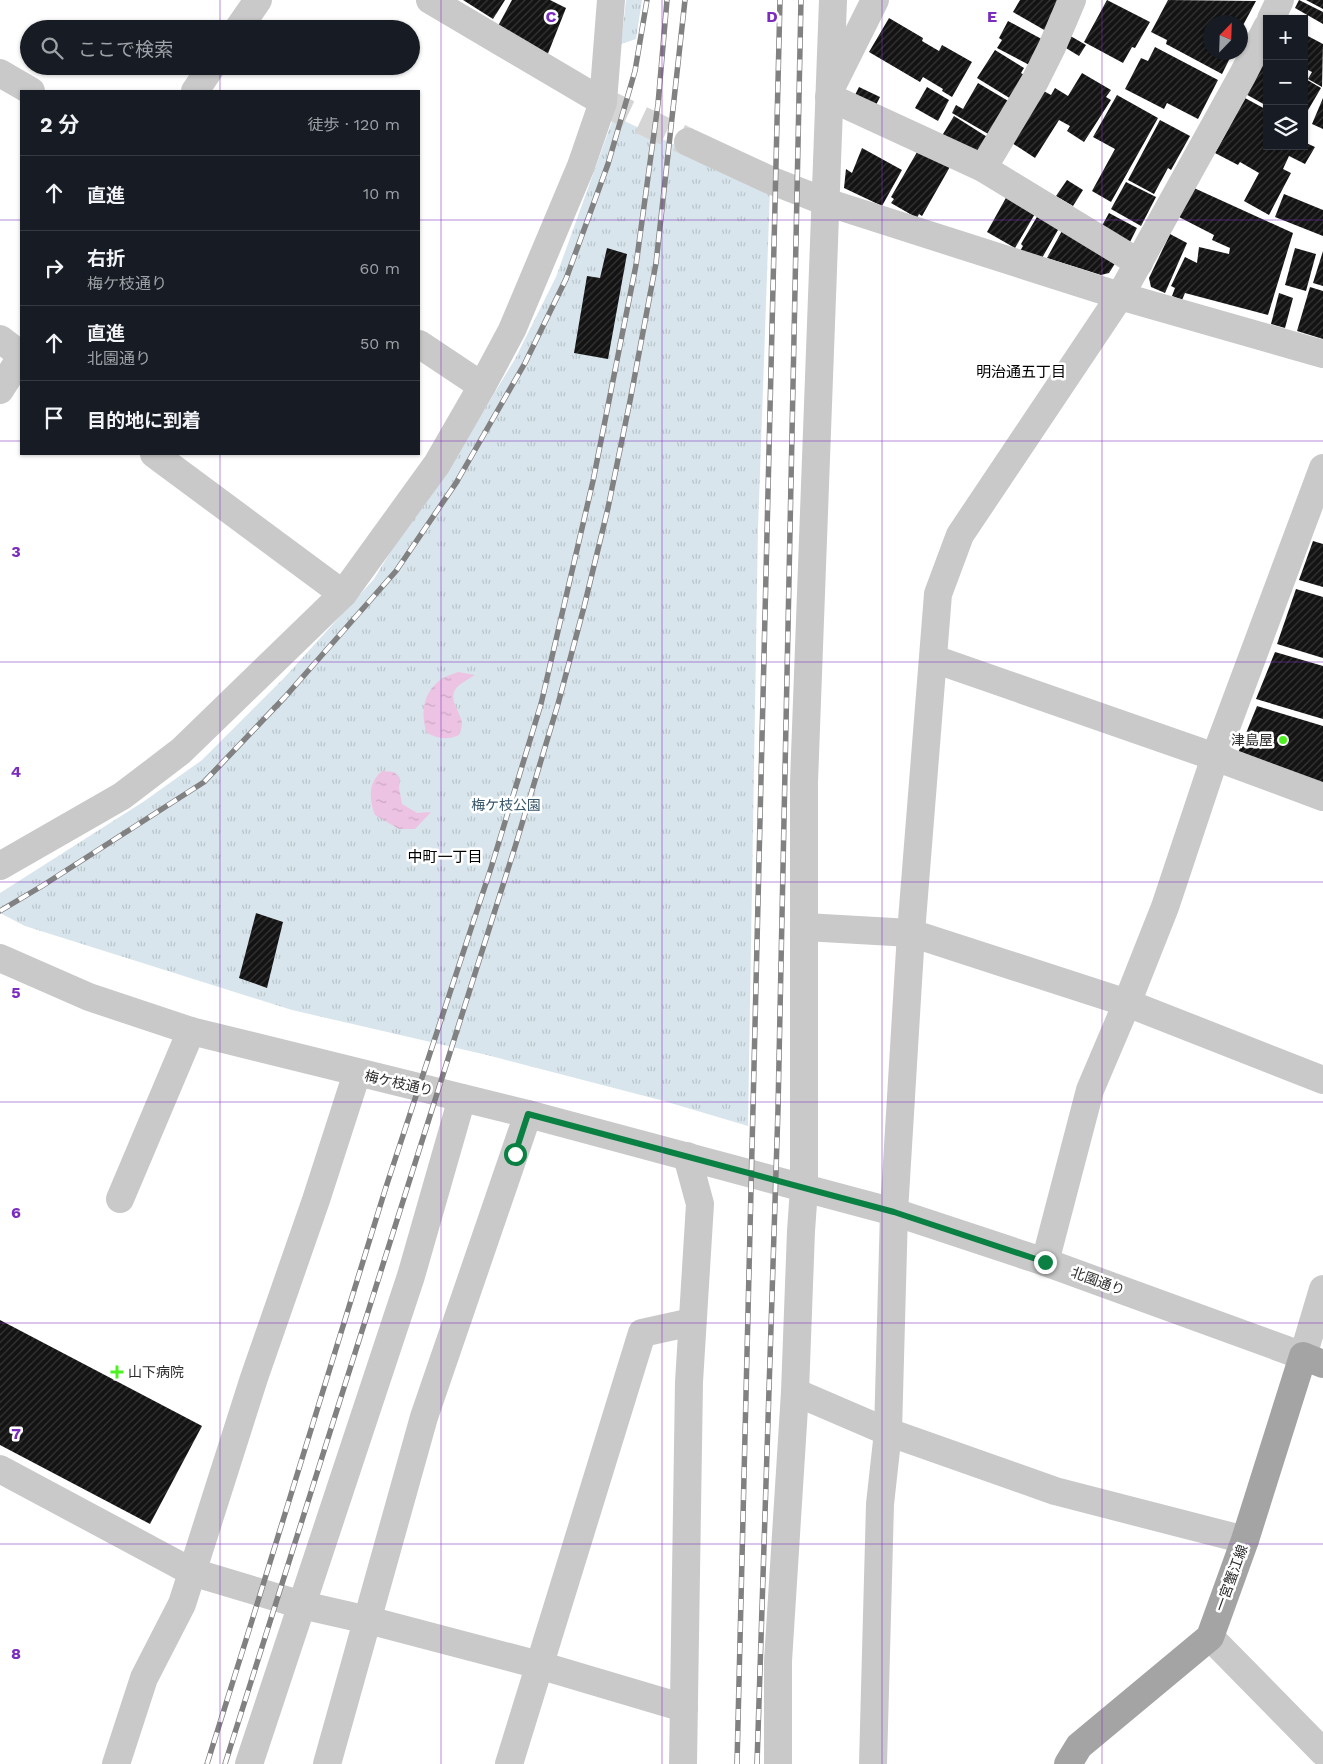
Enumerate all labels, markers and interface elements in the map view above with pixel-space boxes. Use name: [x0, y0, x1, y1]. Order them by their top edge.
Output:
text: C: [546, 7, 557, 26]
text: D: [766, 7, 778, 26]
text: E: [987, 7, 997, 26]
north arrow: [1203, 15, 1248, 60]
map controls: [1263, 15, 1308, 150]
button: +: [1263, 15, 1308, 60]
search box: [20, 20, 420, 75]
icon: search: [38, 34, 66, 62]
text: ここで検索: [78, 38, 173, 61]
button: −: [1263, 60, 1308, 105]
button: layers: [1263, 105, 1308, 150]
text: 2 分: [40, 112, 80, 137]
text: 徒歩 · 120 m: [308, 115, 400, 134]
icon: ahead: [40, 179, 68, 207]
text: 直進: [87, 184, 125, 207]
text: 10 m: [363, 184, 400, 203]
text: 右折: [87, 247, 125, 270]
icon: right: [40, 254, 68, 282]
text: 60 m: [360, 259, 400, 278]
text: 梅ケ枝通り: [87, 274, 167, 293]
text: 直進: [87, 322, 125, 345]
icon: ahead: [40, 329, 68, 357]
text: 50 m: [360, 334, 400, 353]
text: 北園通り: [87, 349, 151, 368]
district label: 明治通五丁目: [976, 363, 1066, 381]
icon: arrive: [40, 404, 68, 432]
text: 目的地に到着: [87, 409, 201, 432]
text: 3: [11, 542, 21, 561]
place label: 津島屋: [1231, 732, 1273, 748]
marker: 津島屋: [1277, 734, 1289, 746]
text: 4: [11, 762, 21, 781]
park label: 梅ケ枝公園: [471, 797, 541, 813]
district label: 中町一丁目: [407, 848, 483, 866]
text: 5: [11, 983, 21, 1002]
street label: 梅ケ枝通り: [363, 1067, 435, 1099]
route start: [504, 1143, 527, 1166]
text: 6: [11, 1203, 21, 1222]
route end: [1034, 1251, 1057, 1274]
street label: 北園通り: [1069, 1264, 1127, 1298]
place label: 山下病院: [128, 1364, 184, 1380]
marker: 山下病院: [110, 1365, 124, 1379]
text: 7: [11, 1424, 21, 1443]
street label: 一宮蟹江線: [1212, 1542, 1250, 1614]
text: 8: [11, 1644, 21, 1663]

